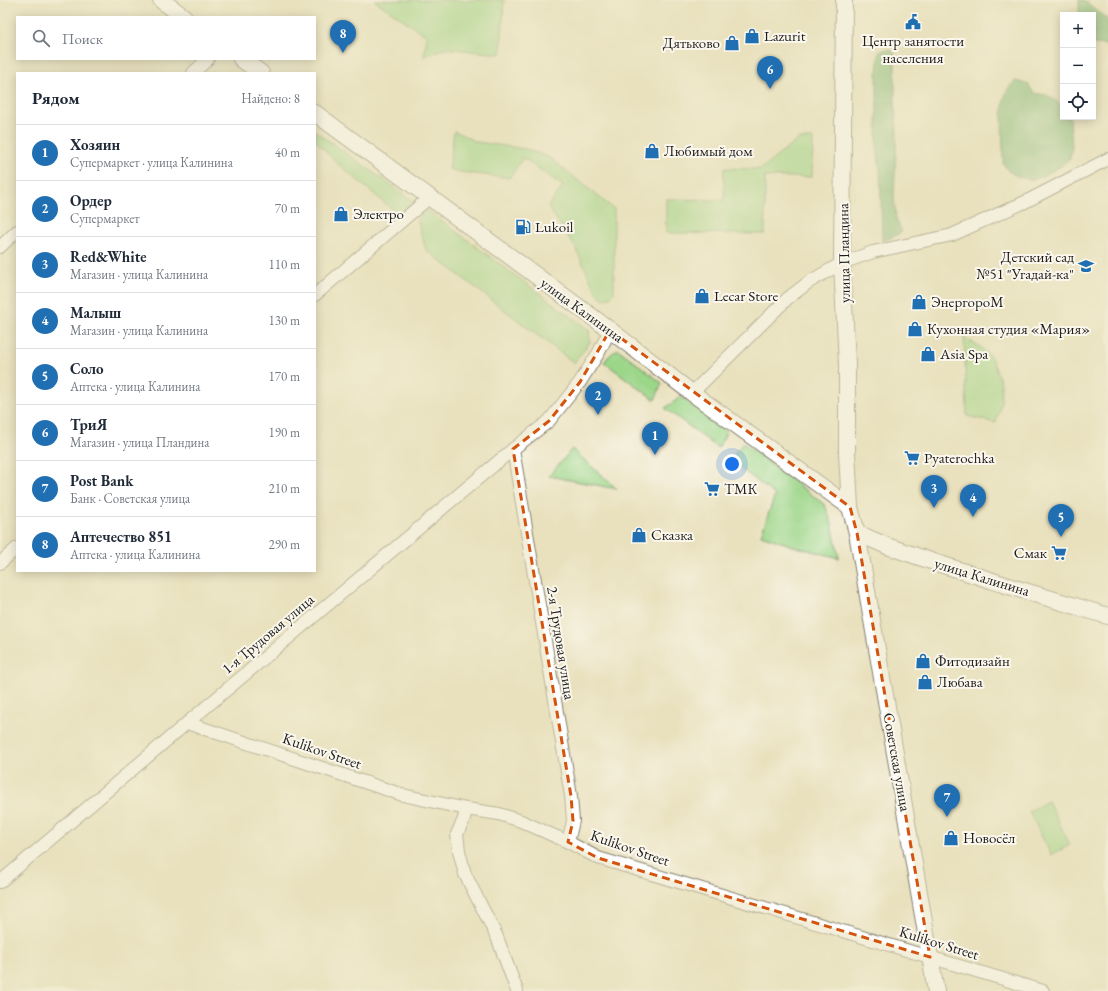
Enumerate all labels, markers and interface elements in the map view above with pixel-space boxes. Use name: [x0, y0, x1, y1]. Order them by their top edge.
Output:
map controls: [1060, 12, 1096, 120]
button: +: [1060, 12, 1096, 48]
public building icon: Центр занятости населения: [904, 13, 922, 31]
search box: [16, 16, 316, 60]
pin: 8: [330, 20, 356, 53]
place label: Lazurit: [764, 26, 806, 45]
icon: search: [30, 27, 52, 49]
shop icon: Lazurit: [743, 27, 761, 45]
text: Поиск: [62, 29, 103, 48]
place label: Центр занятости населения: [862, 31, 964, 67]
place label: Дятьково: [663, 33, 720, 52]
shop icon: Дятьково: [723, 34, 741, 52]
button: −: [1060, 48, 1096, 84]
pin: 6: [757, 56, 783, 89]
button: locate: [1060, 84, 1096, 120]
text: Рядом: [32, 87, 80, 109]
text: Найдено: 8: [241, 90, 300, 107]
text: Хозяин: [70, 135, 120, 154]
place label: Любимый дом: [664, 141, 753, 160]
shop icon: Любимый дом: [643, 142, 661, 160]
text: 1: [42, 144, 48, 161]
text: 40 m: [275, 144, 300, 161]
text: Супермаркет · улица Калинина: [70, 154, 233, 171]
text: Ордер: [70, 191, 112, 210]
text: 2: [42, 200, 48, 217]
text: 70 m: [275, 200, 300, 217]
street label: улица Пландина: [833, 203, 854, 303]
place label: Электро: [353, 204, 404, 223]
shop icon: Электро: [332, 205, 350, 223]
text: Супермаркет: [70, 210, 140, 227]
place label: Lukoil: [535, 217, 574, 236]
fuel station icon: Lukoil: [514, 218, 532, 236]
text: Red&White: [70, 247, 147, 266]
place label: Детский сад №51 "Угадай-ка": [976, 247, 1074, 283]
text: 3: [42, 256, 48, 273]
text: 110 m: [269, 256, 300, 273]
school or university icon: Детский сад №51 "Угадай-ка": [1077, 257, 1095, 275]
text: Магазин · улица Калинина: [70, 266, 208, 283]
street label: улица Калинина: [537, 273, 628, 346]
place label: Lecar Store: [714, 286, 778, 305]
shop icon: Lecar Store: [693, 287, 711, 305]
place label: ЭнергороМ: [931, 292, 1004, 311]
shop icon: ЭнергороМ: [910, 293, 928, 311]
text: Малыш: [70, 303, 121, 322]
text: 4: [42, 312, 48, 329]
text: 130 m: [269, 312, 300, 329]
place label: Кухонная студия «Мария»: [927, 319, 1090, 338]
shop icon: Кухонная студия «Мария»: [906, 320, 924, 338]
text: Магазин · улица Калинина: [70, 322, 208, 339]
place label: Asia Spa: [939, 344, 988, 363]
shop icon: Asia Spa: [919, 345, 937, 363]
text: Соло: [70, 359, 104, 378]
text: 5: [42, 368, 48, 385]
text: 170 m: [269, 368, 300, 385]
text: Аптека · улица Калинина: [70, 378, 200, 395]
pin: 2: [585, 382, 611, 415]
text: ТриЯ: [70, 415, 107, 434]
pin: 1: [642, 422, 668, 455]
text: 6: [42, 424, 48, 441]
text: 190 m: [269, 424, 300, 441]
text: Магазин · улица Пландина: [70, 434, 209, 451]
place label: Pyaterochka: [924, 448, 994, 467]
supermarket icon: Pyaterochka: [903, 449, 921, 467]
your location: [722, 454, 742, 474]
text: Post Bank: [70, 471, 133, 490]
pin: 3: [921, 475, 947, 508]
place label: ТМК: [724, 479, 758, 498]
text: 7: [42, 480, 48, 497]
text: 210 m: [269, 480, 300, 497]
supermarket icon: ТМК: [703, 480, 721, 498]
pin: 4: [960, 484, 986, 517]
text: Банк · Советская улица: [70, 490, 190, 507]
pin: 5: [1048, 504, 1074, 537]
place label: Сказка: [651, 525, 693, 544]
shop icon: Сказка: [630, 526, 648, 544]
text: Аптечество 851: [70, 527, 172, 546]
text: 8: [42, 536, 48, 553]
text: 290 m: [269, 536, 300, 553]
place label: Смак: [1014, 543, 1047, 562]
supermarket icon: Смак: [1050, 544, 1068, 562]
text: Аптека · улица Калинина: [70, 546, 200, 563]
street label: улица Калинина: [932, 553, 1032, 600]
street label: 2-я Трудовая улица: [543, 585, 580, 701]
street label: 1-я Трудовая улица: [218, 590, 318, 678]
place label: Фитодизайн: [935, 651, 1010, 670]
shop icon: Фитодизайн: [914, 652, 932, 670]
place label: Любава: [937, 672, 983, 691]
shop icon: Любава: [916, 673, 934, 691]
street label: Советская улица: [879, 711, 916, 813]
street label: Kulikov Street: [280, 728, 364, 773]
pin: 7: [934, 784, 960, 817]
street label: Kulikov Street: [588, 825, 672, 870]
place label: Новосёл: [963, 828, 1015, 847]
shop icon: Новосёл: [942, 829, 960, 847]
street label: Kulikov Street: [897, 921, 981, 964]

